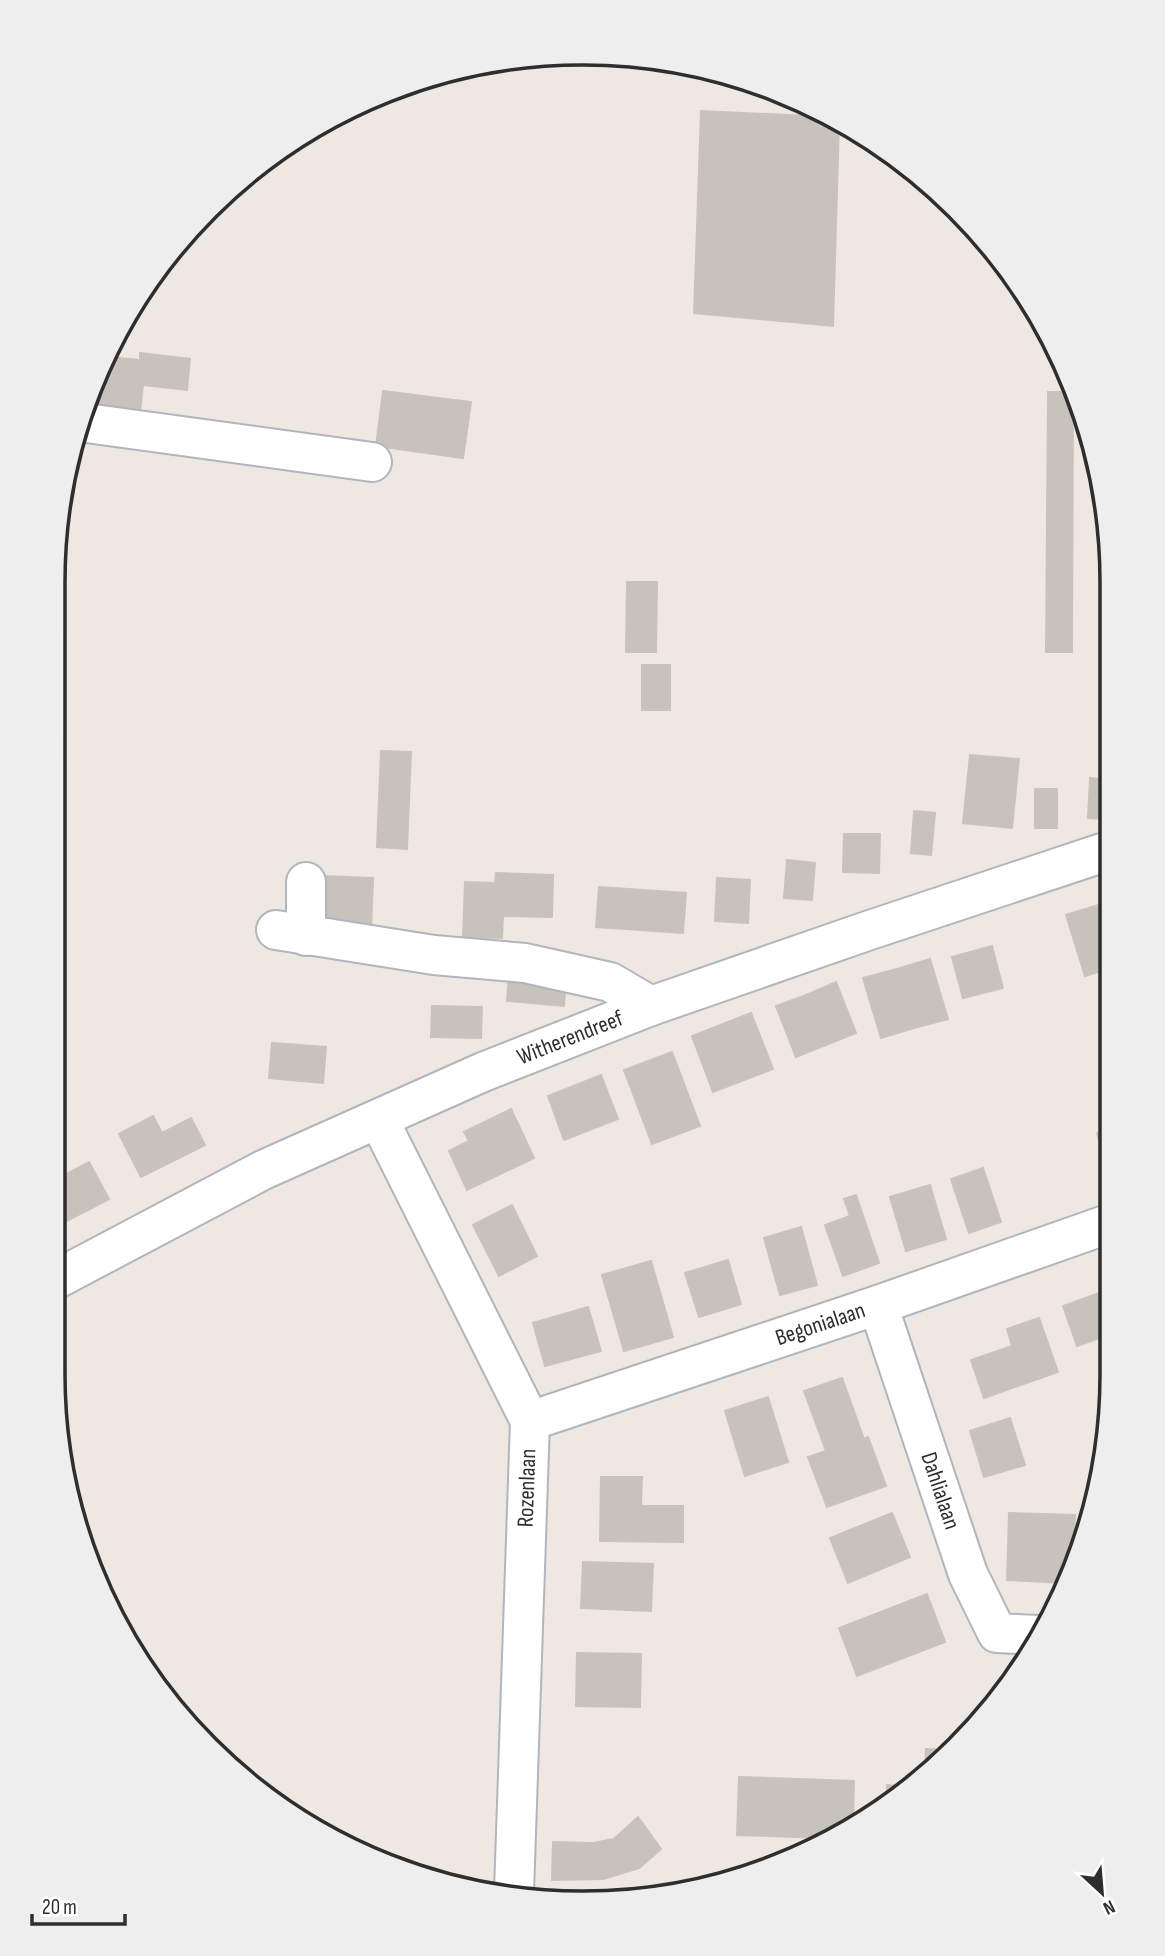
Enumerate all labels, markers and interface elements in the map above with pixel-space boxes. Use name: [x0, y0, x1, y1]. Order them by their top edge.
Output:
street label: Witherendreef: [513, 1004, 628, 1071]
street label: Begonialaan: [772, 1296, 869, 1352]
street label: Rozenlaan: [512, 1448, 542, 1528]
street label: Dahlialaan: [914, 1449, 966, 1533]
north arrow: [1067, 1858, 1137, 1928]
scale bar: [32, 1882, 124, 1926]
text: N: [1099, 1894, 1118, 1919]
text: 20 m: [42, 1895, 77, 1920]

